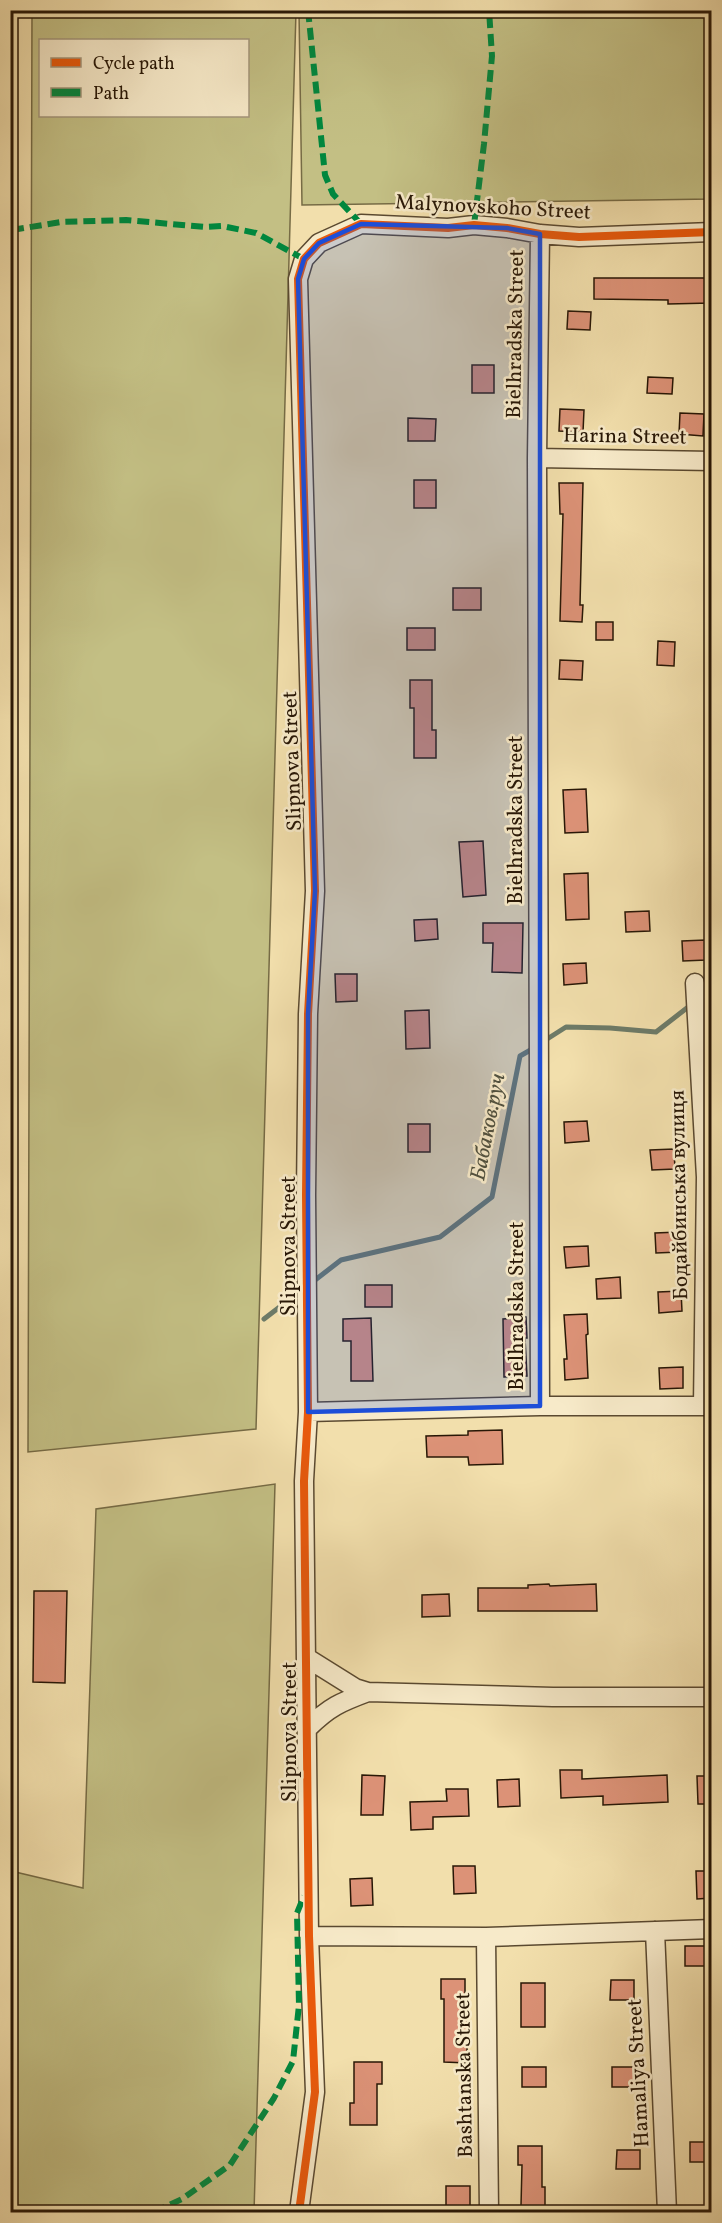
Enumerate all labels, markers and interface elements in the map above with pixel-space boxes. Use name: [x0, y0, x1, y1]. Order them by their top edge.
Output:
legend: [39, 39, 249, 117]
text: Cycle path: [93, 52, 175, 77]
text: Path: [93, 82, 129, 107]
street label: Malynovskoho Street: [394, 188, 592, 228]
street label: Bielhradska Street: [500, 249, 532, 419]
street label: Harina Street: [563, 421, 687, 453]
street label: Slipnova Street: [276, 690, 310, 832]
street label: Bielhradska Street: [502, 735, 531, 905]
water label: Бабаков.руч: [463, 1071, 515, 1183]
street label: Бодайбинська вулиця: [664, 1090, 696, 1300]
street label: Slipnova Street: [275, 1176, 304, 1316]
street label: Bielhradska Street: [503, 1221, 532, 1391]
street label: Slipnova Street: [276, 1662, 305, 1802]
street label: Bashtanska Street: [449, 1992, 481, 2158]
street label: Hamaliya Street: [621, 1998, 657, 2148]

